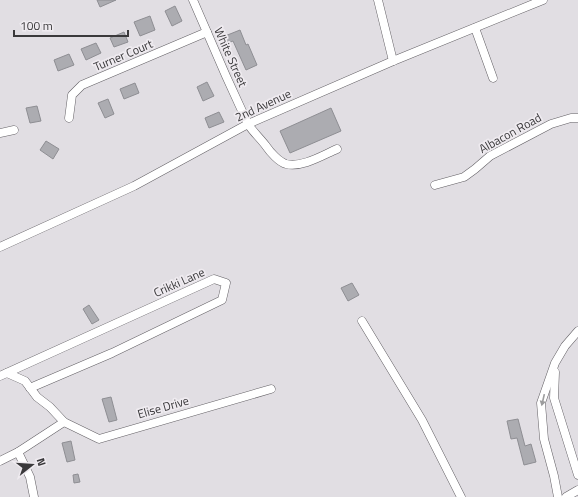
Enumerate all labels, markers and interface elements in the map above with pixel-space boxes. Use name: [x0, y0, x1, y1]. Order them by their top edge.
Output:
scale bar: [14, 12, 128, 38]
text: 100 m: [20, 16, 53, 35]
street label: White Street: [209, 24, 253, 91]
street label: Turner Court: [90, 34, 156, 76]
street label: 2nd Avenue: [232, 84, 294, 126]
street label: Albacon Road: [475, 108, 545, 158]
street label: Crikki Lane: [150, 262, 208, 302]
street label: Elise Drive: [135, 391, 191, 423]
one-way arrow: [539, 394, 545, 406]
north arrow: [12, 445, 52, 485]
text: N: [33, 456, 50, 468]

